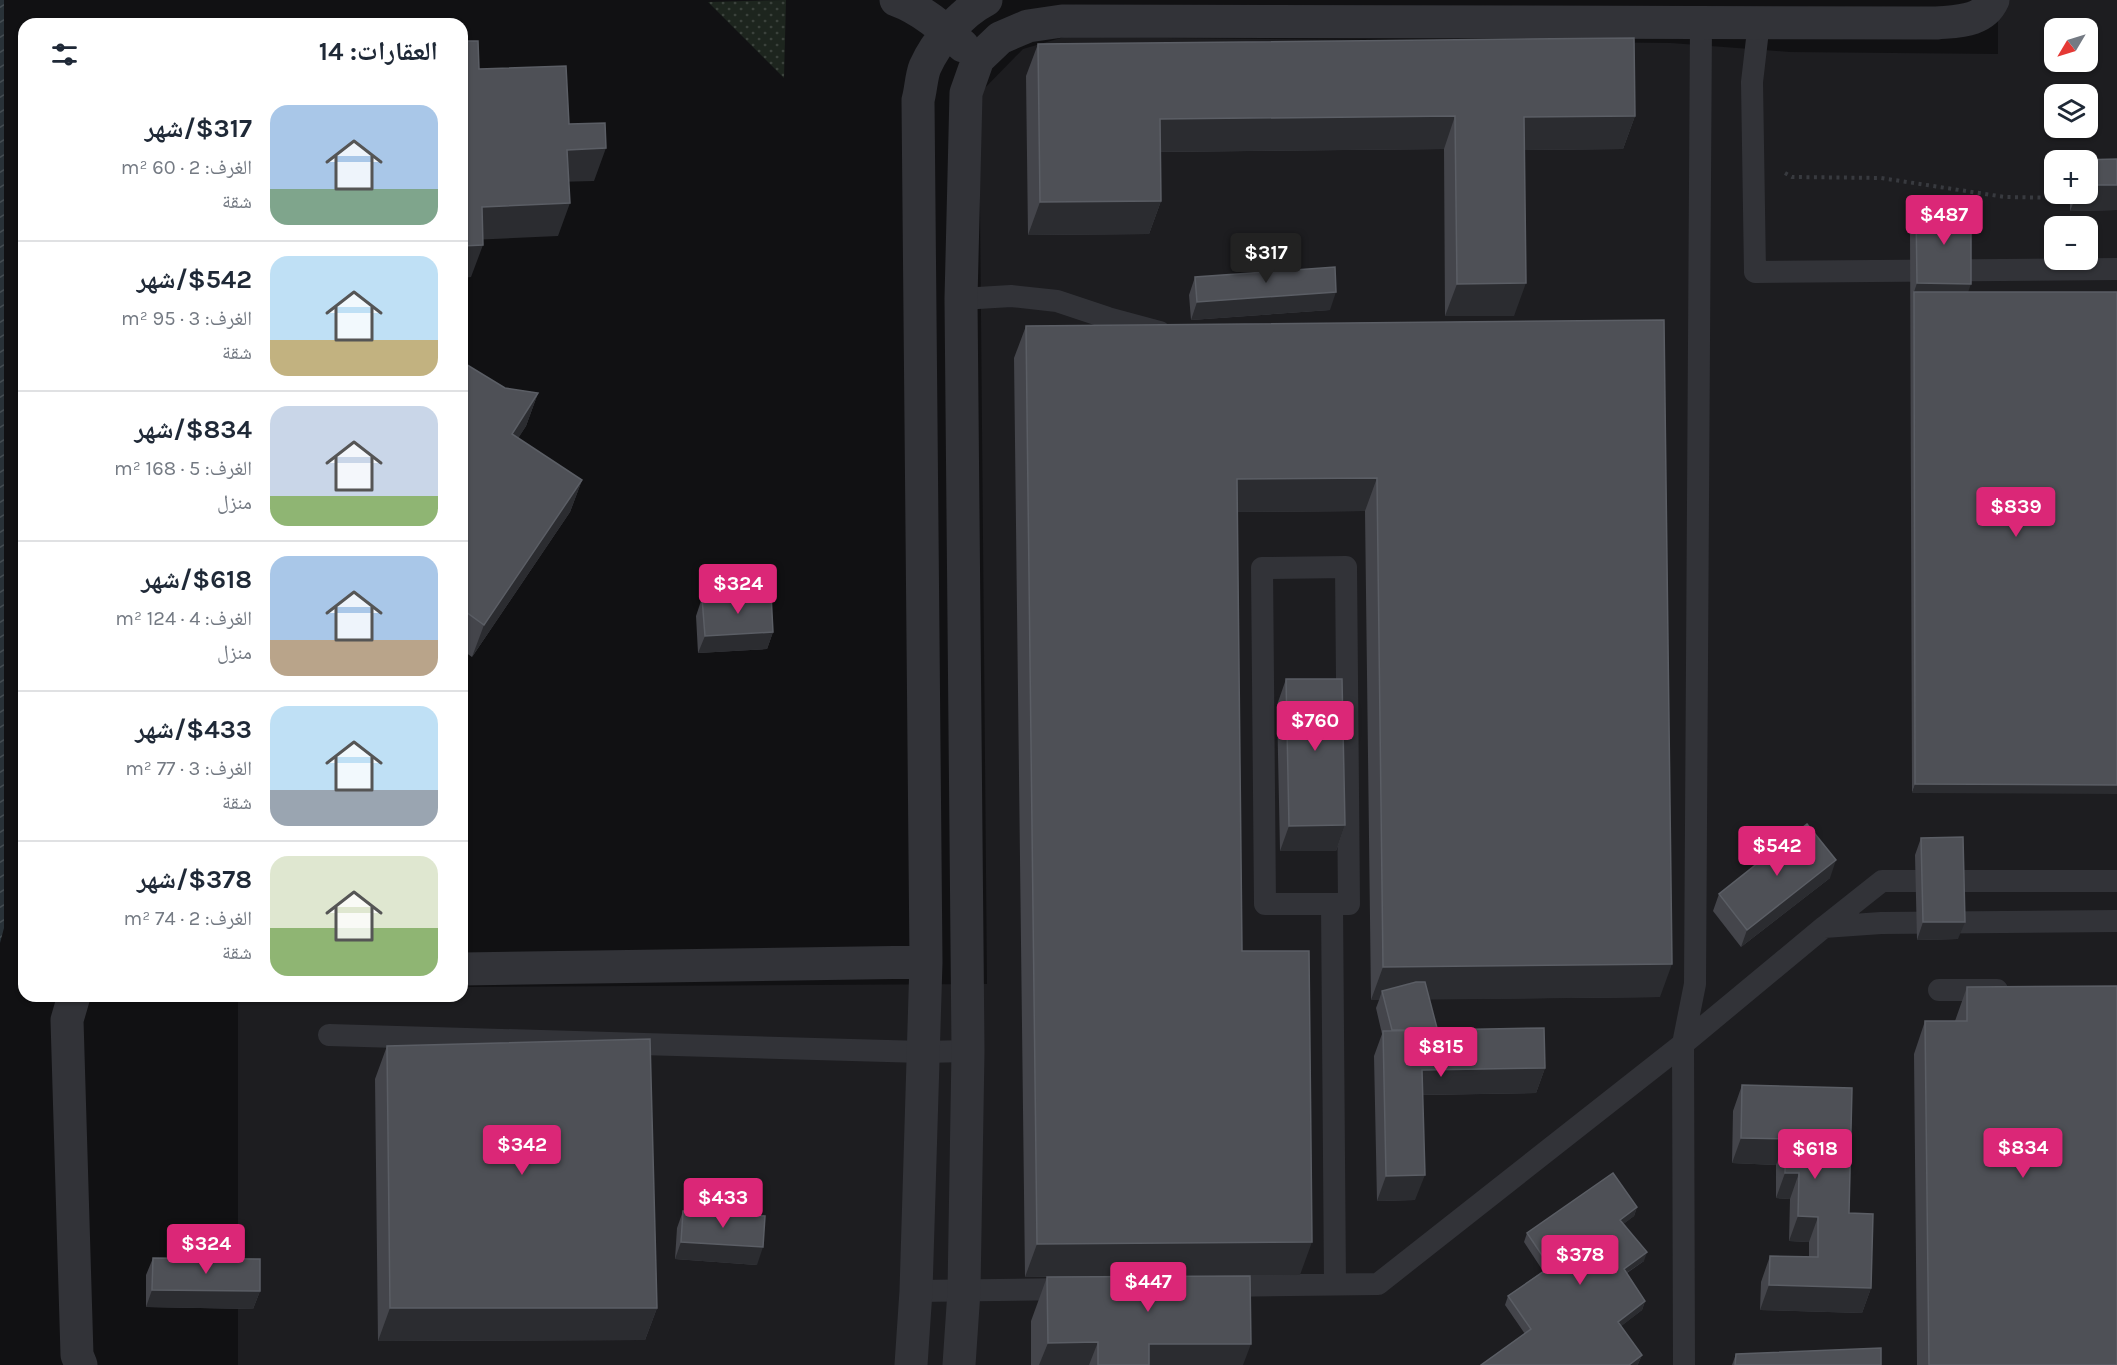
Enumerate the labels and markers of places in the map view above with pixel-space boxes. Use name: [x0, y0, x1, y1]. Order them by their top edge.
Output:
pin: $487: [1908, 195, 1980, 246]
pin: $317: [1230, 233, 1302, 284]
pin: $839: [1980, 487, 2052, 538]
pin: $324: [702, 564, 774, 615]
pin: $760: [1279, 701, 1351, 752]
pin: $542: [1741, 826, 1813, 877]
pin: $815: [1405, 1027, 1477, 1078]
pin: $342: [486, 1125, 558, 1176]
pin: $834: [1987, 1128, 2059, 1179]
pin: $618: [1779, 1129, 1851, 1180]
pin: $433: [687, 1178, 759, 1229]
pin: $324: [170, 1224, 242, 1275]
pin: $378: [1544, 1235, 1616, 1286]
pin: $447: [1112, 1262, 1184, 1313]

